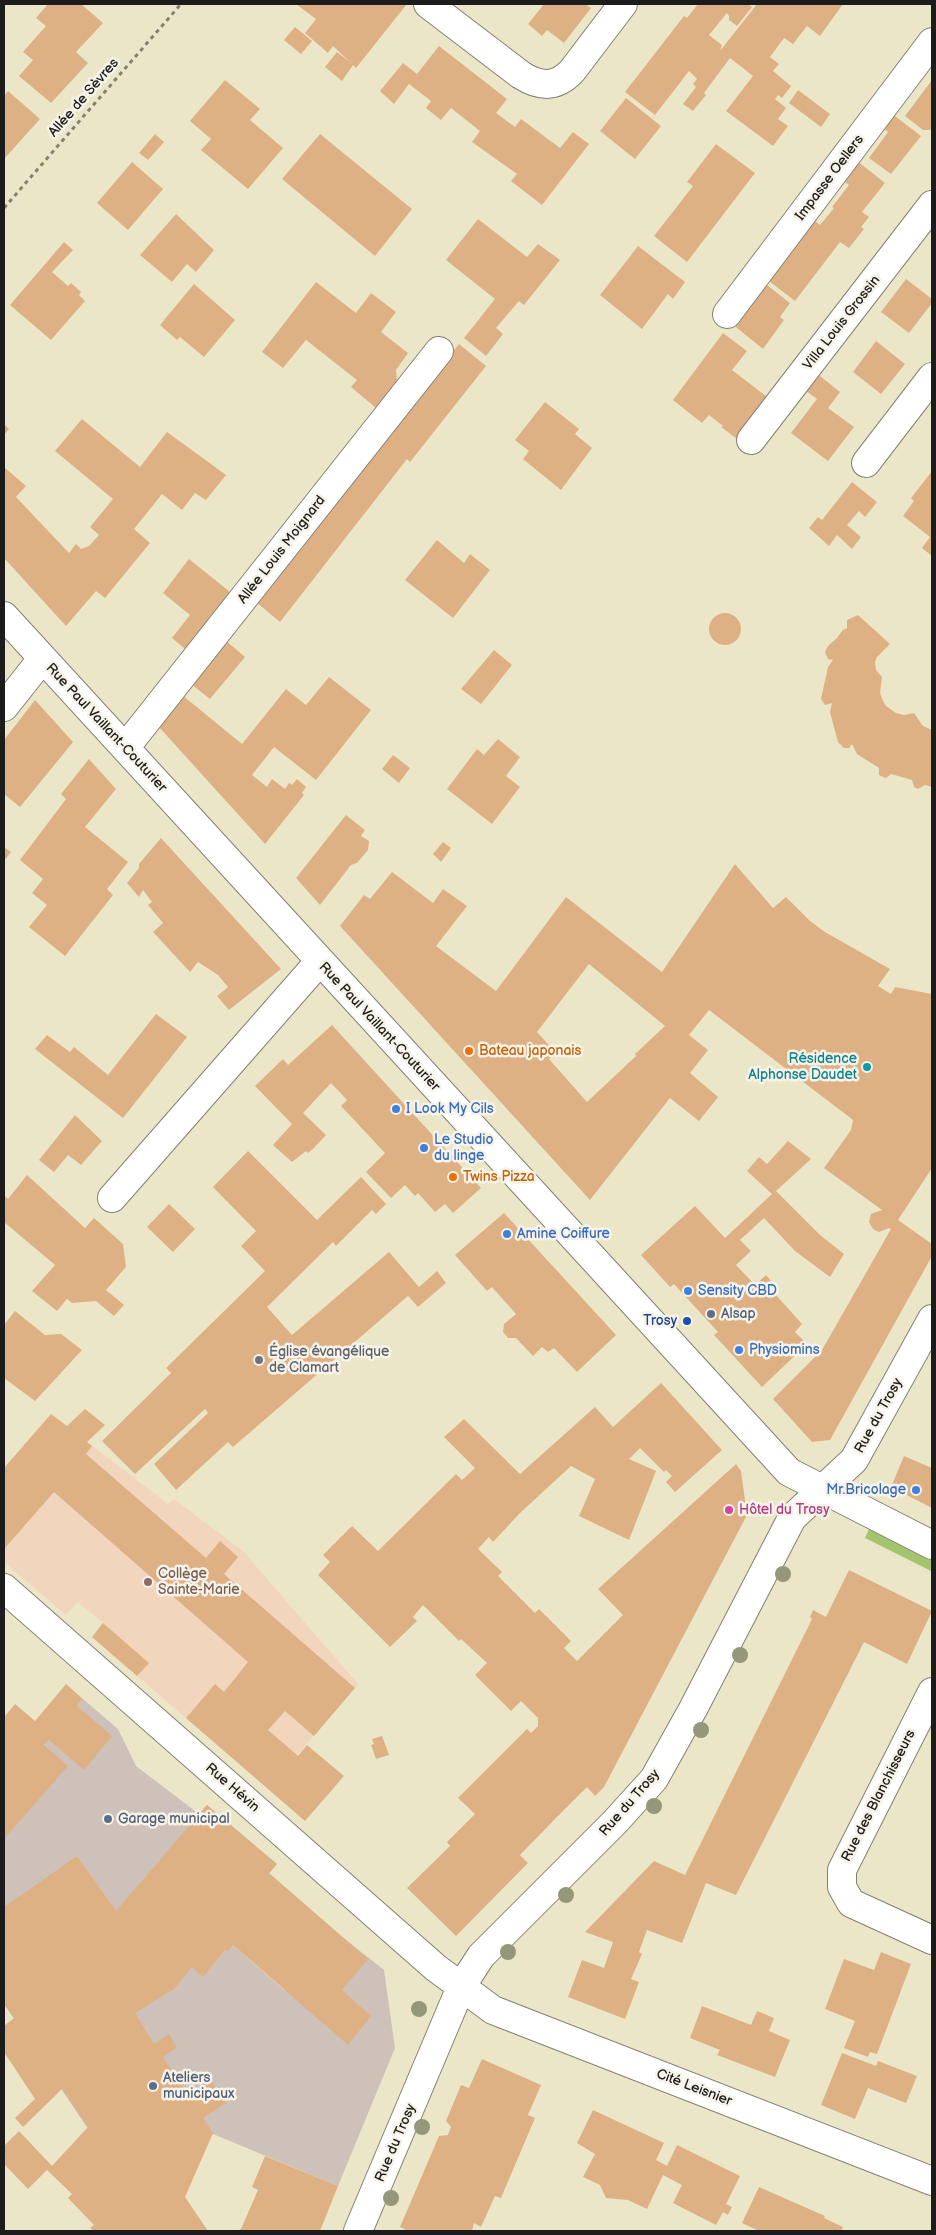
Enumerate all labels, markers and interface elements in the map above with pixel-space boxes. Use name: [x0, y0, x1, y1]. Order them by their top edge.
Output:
street label: Allée de Sèvres: [45, 55, 123, 141]
street label: Impasse Oellers: [792, 132, 868, 224]
street label: Villa Louis Grossin: [800, 272, 884, 374]
street label: Allée Louis Moignard: [235, 493, 329, 607]
street label: Rue Paul Vaillant-Couturier: [42, 660, 170, 796]
street label: Rue Paul Vaillant-Couturier: [315, 959, 443, 1095]
place label: Bateau japonais: [479, 1043, 582, 1059]
marker: Bateau japonais: [463, 1045, 475, 1057]
place label: Résidence Alphonse Daudet: [748, 1051, 857, 1084]
marker: Résidence Alphonse Daudet: [861, 1061, 873, 1073]
place label: I Look My Cils: [406, 1101, 494, 1117]
marker: I Look My Cils: [390, 1103, 402, 1115]
place label: Le Studio du linge: [434, 1132, 493, 1164]
marker: Le Studio du linge: [418, 1142, 430, 1154]
place label: Twins Pizza: [463, 1169, 535, 1185]
marker: Twins Pizza: [447, 1171, 459, 1183]
place label: Amine Coiffure: [517, 1226, 610, 1242]
marker: Amine Coiffure: [501, 1228, 513, 1240]
place label: Sensity CBD: [698, 1283, 777, 1299]
marker: Sensity CBD: [682, 1285, 694, 1297]
place label: Alsap: [721, 1306, 756, 1322]
marker: Alsap: [705, 1308, 717, 1320]
place label: Trosy: [643, 1313, 677, 1329]
marker: Trosy: [681, 1315, 693, 1327]
place label: Physiomins: [749, 1342, 820, 1358]
place label: Église évangélique de Clamart: [269, 1344, 389, 1376]
marker: Physiomins: [733, 1344, 745, 1356]
marker: Église évangélique de Clamart: [253, 1354, 265, 1366]
street label: Rue du Trosy: [851, 1376, 907, 1456]
place label: Mr.Bricolage: [826, 1482, 906, 1498]
marker: Mr.Bricolage: [910, 1484, 922, 1496]
place label: Hôtel du Trosy: [739, 1502, 829, 1518]
marker: Hôtel du Trosy: [723, 1504, 735, 1516]
place label: Collège Sainte-Marie: [158, 1566, 240, 1598]
marker: Collège Sainte-Marie: [142, 1576, 154, 1588]
street label: Rue des Blanchisseurs: [838, 1727, 920, 1865]
street label: Rue Hévin: [201, 1760, 263, 1816]
street label: Rue du Trosy: [596, 1766, 664, 1840]
place label: Garage municipal: [118, 1811, 230, 1827]
marker: Garage municipal: [102, 1813, 114, 1825]
street label: Cité Leisnier: [654, 2066, 734, 2110]
place label: Ateliers municipaux: [163, 2070, 235, 2102]
marker: Ateliers municipaux: [147, 2080, 159, 2092]
street label: Rue du Trosy: [372, 2101, 420, 2185]

